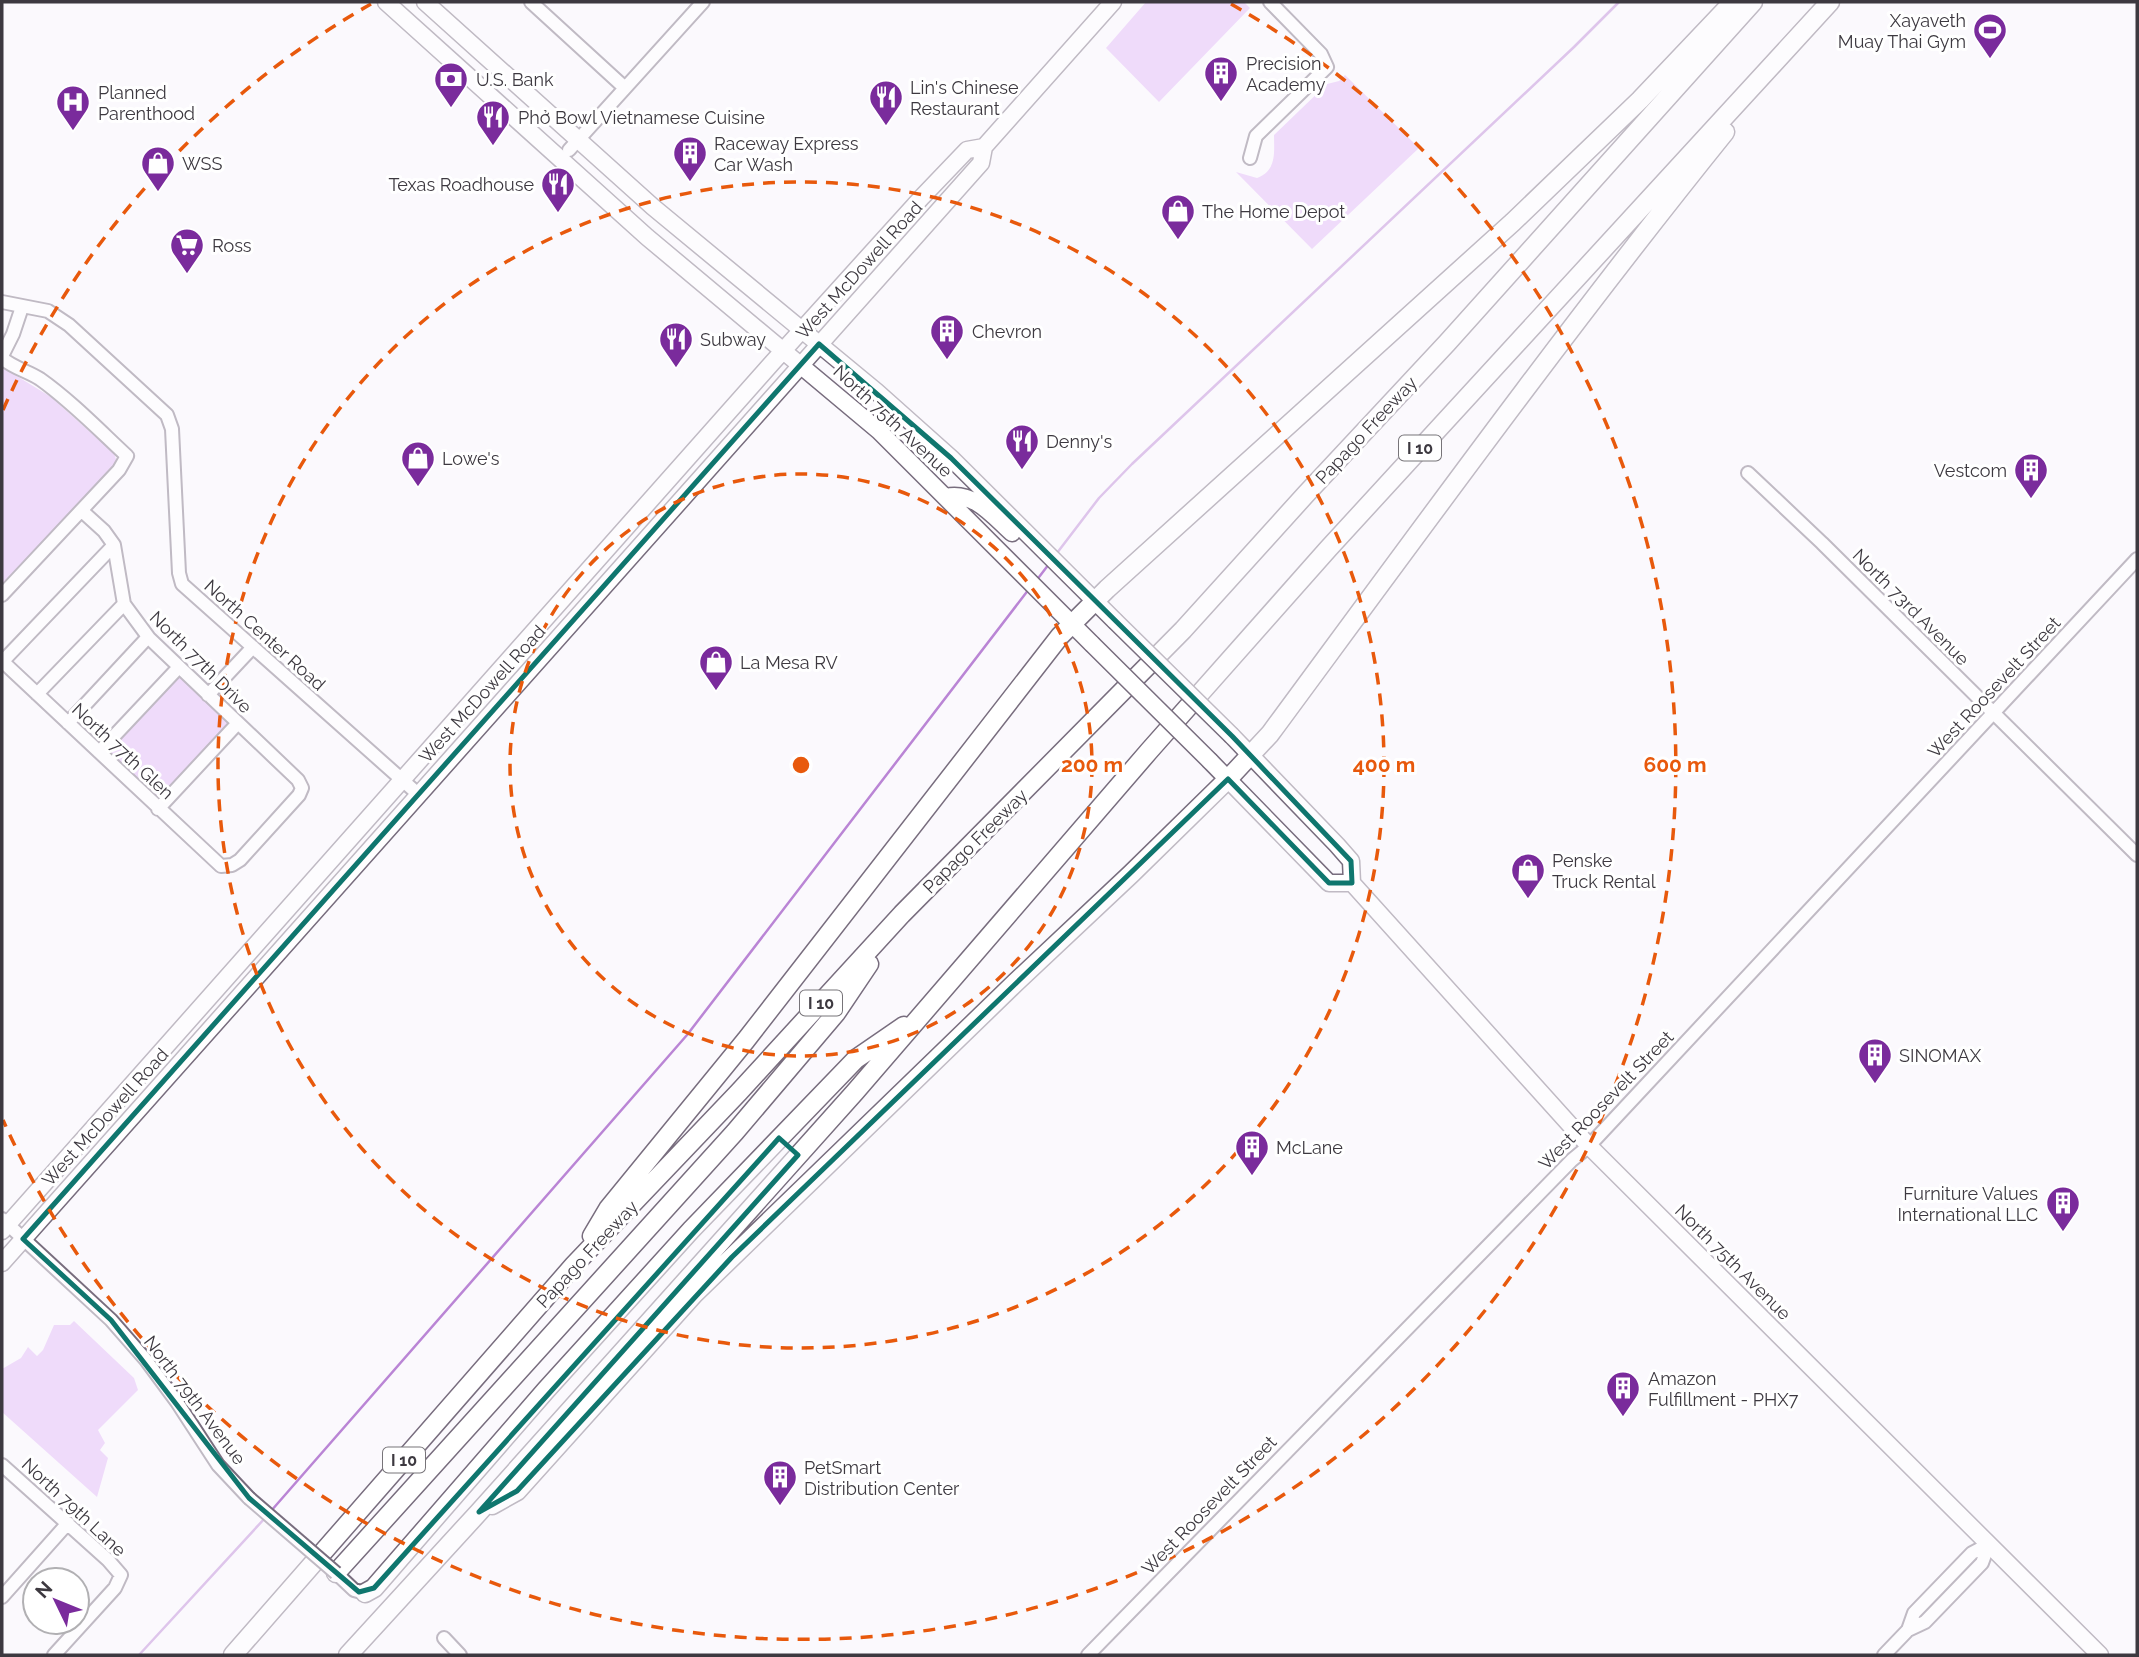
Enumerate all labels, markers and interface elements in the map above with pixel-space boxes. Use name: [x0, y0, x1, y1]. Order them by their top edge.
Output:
place label: Xayaveth Muay Thai Gym: [1838, 10, 1966, 52]
sports icon: Xayaveth Muay Thai Gym: [1971, 11, 2009, 60]
place label: Precision Academy: [1246, 53, 1326, 95]
building icon: Precision Academy: [1202, 54, 1240, 103]
bank icon: U.S. Bank: [432, 60, 470, 109]
place label: U.S. Bank: [476, 69, 554, 90]
place label: Lin's Chinese Restaurant: [910, 77, 1019, 119]
restaurant icon: Lin's Chinese Restaurant: [867, 78, 905, 127]
place label: Planned Parenthood: [98, 82, 195, 124]
hospital icon: Planned Parenthood: [54, 83, 92, 132]
restaurant icon: Phở Bowl Vietnamese Cuisine: [474, 98, 512, 147]
place label: Phở Bowl Vietnamese Cuisine: [518, 107, 765, 128]
place label: Raceway Express Car Wash: [714, 133, 859, 175]
building icon: Raceway Express Car Wash: [671, 134, 709, 183]
shop icon: WSS: [139, 144, 177, 193]
place label: WSS: [182, 153, 222, 174]
restaurant icon: Texas Roadhouse: [539, 165, 577, 214]
place label: Texas Roadhouse: [388, 174, 534, 195]
shop icon: The Home Depot: [1159, 192, 1197, 241]
street label: West McDowell Road: [792, 197, 926, 343]
place label: The Home Depot: [1202, 201, 1345, 222]
supermarket icon: Ross: [168, 226, 206, 275]
place label: Ross: [212, 235, 252, 256]
building icon: Chevron: [928, 312, 966, 361]
restaurant icon: Subway: [657, 320, 695, 369]
place label: Chevron: [972, 321, 1042, 342]
place label: Subway: [700, 329, 766, 350]
street label: North 75th Avenue: [829, 361, 957, 482]
street label: Papago Freeway: [1311, 372, 1421, 488]
restaurant icon: Denny's: [1003, 422, 1041, 471]
place label: Denny's: [1046, 431, 1112, 452]
road number: I 10: [1399, 436, 1441, 461]
shop icon: Lowe's: [399, 439, 437, 488]
place label: Lowe's: [442, 448, 500, 469]
building icon: Vestcom: [2012, 451, 2050, 500]
place label: Vestcom: [1934, 460, 2007, 481]
street label: North 73rd Avenue: [1849, 545, 1974, 670]
street label: North Center Road: [200, 575, 330, 695]
street label: North 77th Drive: [146, 607, 257, 718]
street label: West Roosevelt Street: [1923, 612, 2065, 762]
street label: West McDowell Road: [415, 621, 549, 767]
shop icon: La Mesa RV: [697, 643, 735, 692]
place label: La Mesa RV: [740, 652, 838, 673]
street label: North 77th Glen: [68, 699, 178, 803]
text: 200 m: [1061, 752, 1123, 777]
text: 400 m: [1353, 752, 1415, 777]
text: 600 m: [1643, 752, 1707, 777]
centre of rings: [789, 753, 813, 777]
street label: Papago Freeway: [919, 784, 1032, 897]
place label: Penske Truck Rental: [1552, 850, 1656, 892]
shop icon: Penske Truck Rental: [1509, 851, 1547, 900]
road number: I 10: [800, 990, 842, 1015]
street label: West Roosevelt Street: [1534, 1026, 1678, 1174]
building icon: SINOMAX: [1856, 1036, 1894, 1085]
street label: West McDowell Road: [38, 1044, 172, 1190]
place label: SINOMAX: [1899, 1045, 1982, 1066]
building icon: McLane: [1233, 1128, 1271, 1177]
place label: McLane: [1276, 1137, 1343, 1158]
place label: Furniture Values International LLC: [1897, 1183, 2038, 1225]
building icon: Furniture Values International LLC: [2044, 1184, 2082, 1233]
street label: Papago Freeway: [532, 1196, 642, 1312]
street label: North 75th Avenue: [1671, 1200, 1795, 1324]
street label: North 79th Avenue: [140, 1331, 251, 1469]
place label: Amazon Fulfillment - PHX7: [1648, 1368, 1799, 1410]
building icon: Amazon Fulfillment - PHX7: [1604, 1369, 1642, 1418]
street label: West Roosevelt Street: [1137, 1431, 1281, 1579]
road number: I 10: [383, 1448, 425, 1472]
street label: North 79th Lane: [18, 1453, 131, 1561]
place label: PetSmart Distribution Center: [804, 1457, 960, 1499]
building icon: PetSmart Distribution Center: [761, 1458, 799, 1507]
north arrow: [21, 1566, 91, 1636]
text: N: [31, 1577, 57, 1602]

